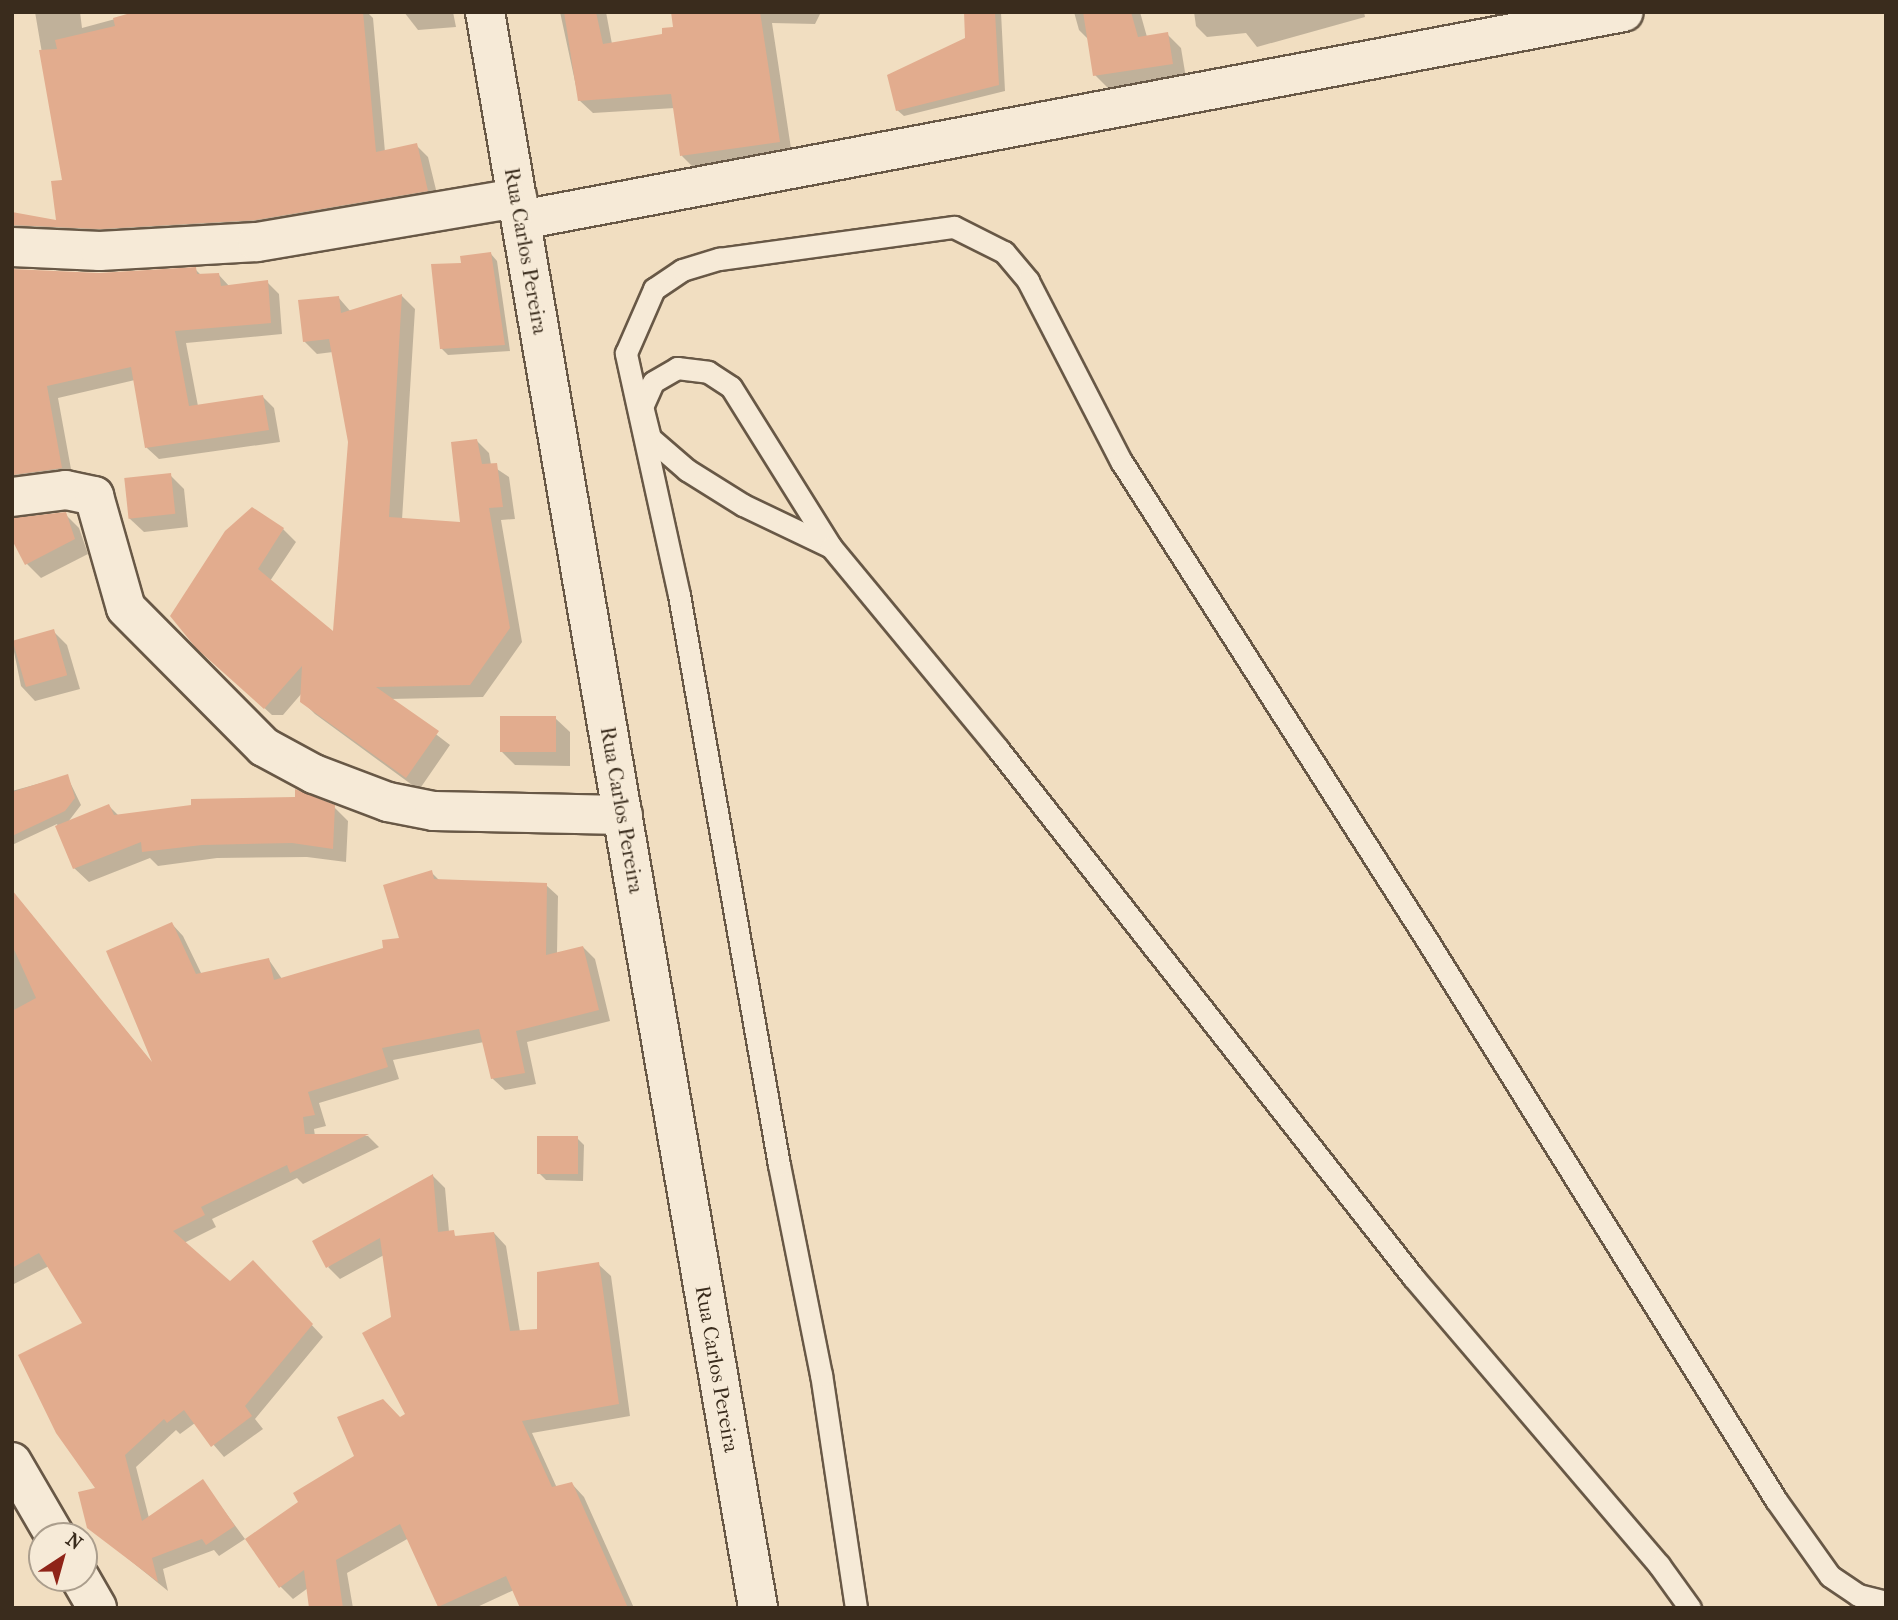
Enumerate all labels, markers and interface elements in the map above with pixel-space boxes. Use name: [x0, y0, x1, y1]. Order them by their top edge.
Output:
street label: Rua Carlos Pereira: [499, 166, 553, 336]
street label: Rua Carlos Pereira: [595, 725, 649, 895]
street label: Rua Carlos Pereira: [690, 1284, 744, 1454]
north arrow: [28, 1522, 98, 1592]
text: N: [62, 1528, 86, 1555]

